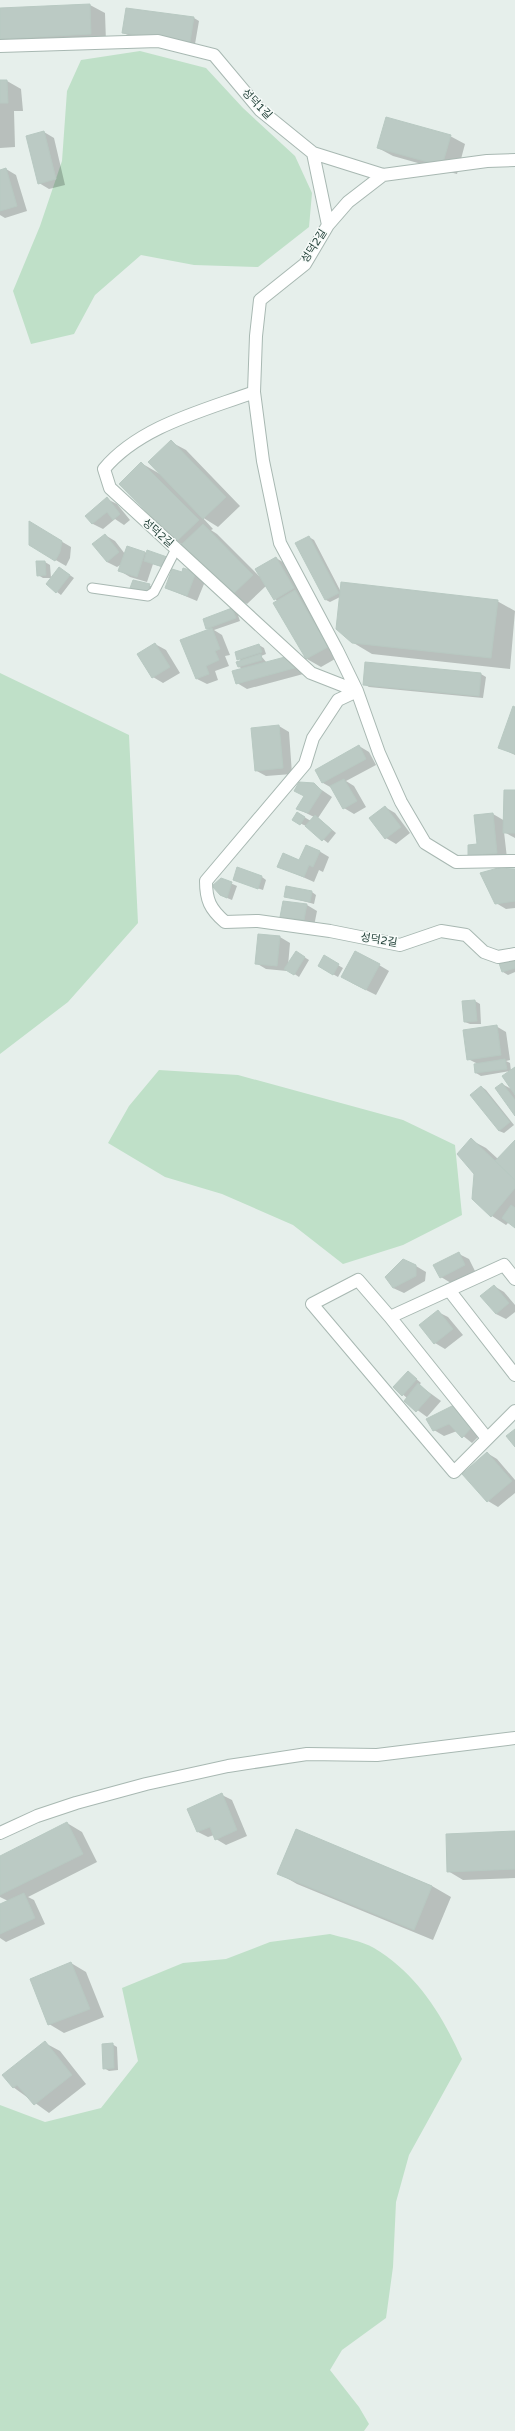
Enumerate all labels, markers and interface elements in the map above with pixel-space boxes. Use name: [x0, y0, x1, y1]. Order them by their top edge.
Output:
street label: 성덕1길: [239, 86, 275, 122]
street label: 성덕2길: [298, 227, 330, 265]
street label: 성덕2길: [140, 516, 176, 550]
street label: 성덕2길: [360, 931, 398, 949]

